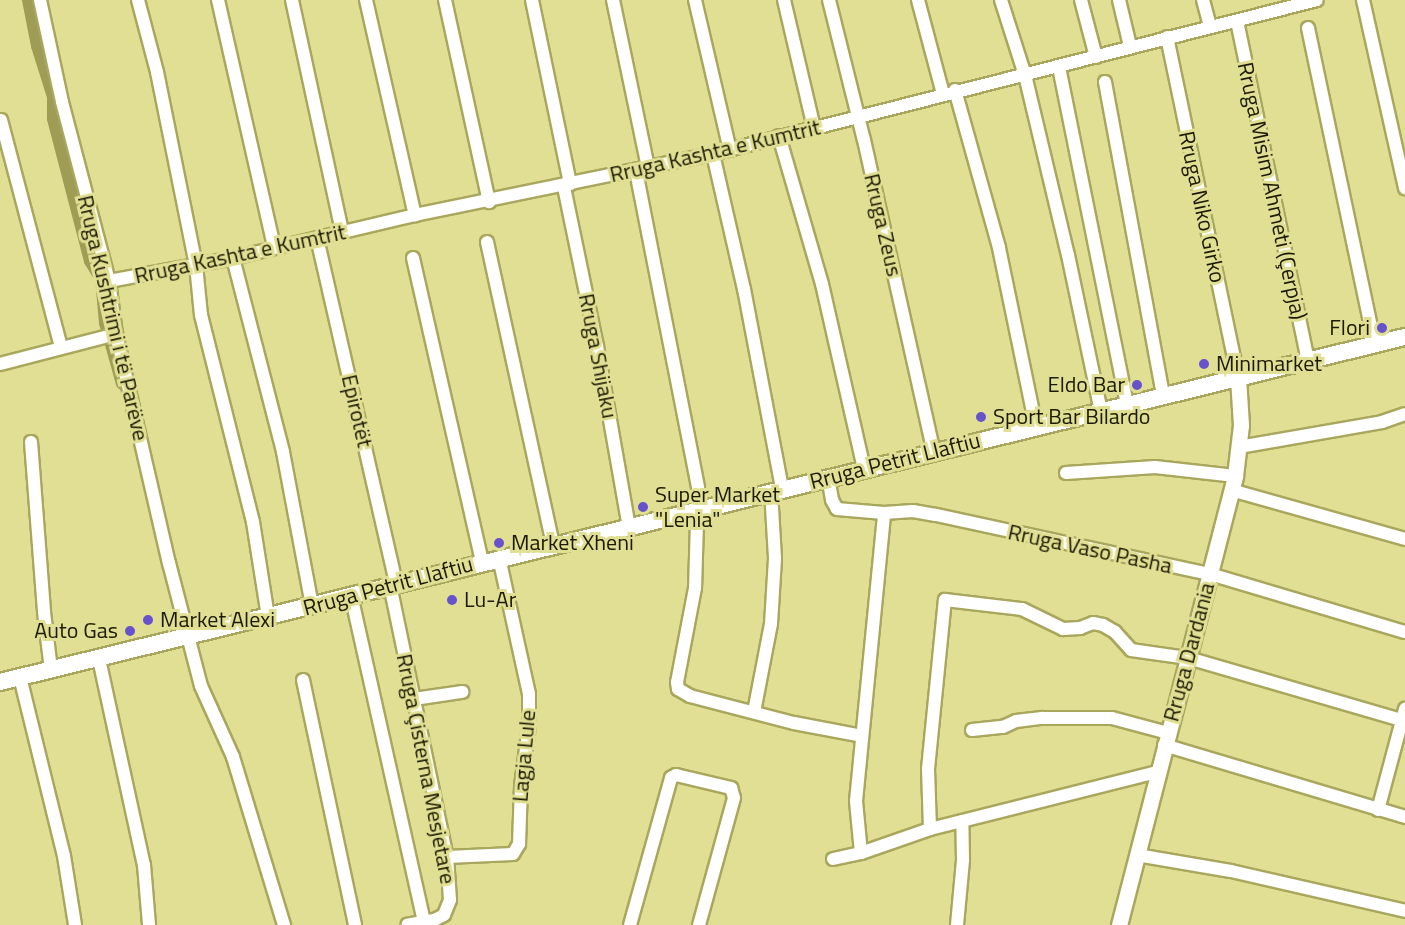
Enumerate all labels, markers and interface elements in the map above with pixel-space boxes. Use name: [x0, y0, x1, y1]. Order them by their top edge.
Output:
street label: Rruga Misim Ahmeti (Çerpja): [1232, 60, 1312, 322]
street label: Rruga Kashta e Kumtrit: [607, 114, 823, 188]
street label: Rruga Niko Girko: [1173, 129, 1231, 285]
street label: Rruga Zeus: [858, 171, 908, 279]
street label: Rruga Kushtrimi i të Parëve: [72, 193, 154, 443]
street label: Rruga Kashta e Kumtrit: [132, 219, 348, 289]
street label: Rruga Shijaku: [573, 291, 623, 421]
place label: Flori: [1329, 315, 1370, 341]
marker: Flori: [1375, 321, 1389, 335]
place label: Minimarket: [1216, 351, 1322, 377]
marker: Minimarket: [1197, 357, 1211, 371]
street label: Epirotët: [336, 372, 378, 450]
place label: Eldo Bar: [1047, 372, 1125, 398]
marker: Eldo Bar: [1130, 378, 1144, 392]
place label: Sport Bar Bilardo: [993, 404, 1150, 430]
marker: Sport Bar Bilardo: [974, 410, 988, 424]
street label: Rruga Petrit Llaftiu: [807, 427, 983, 495]
place label: Super Market "Lenia": [655, 481, 780, 532]
marker: Super Market "Lenia": [636, 500, 650, 514]
street label: Rruga Vaso Pasha: [1006, 519, 1174, 579]
place label: Market Xheni: [511, 530, 634, 556]
marker: Market Xheni: [492, 536, 506, 550]
street label: Rruga Petrit Llaftiu: [300, 551, 476, 621]
street label: Rruga Dardania: [1158, 580, 1220, 724]
place label: Lu-Ar: [464, 587, 516, 613]
marker: Lu-Ar: [445, 593, 459, 607]
place label: Market Alexi: [160, 607, 275, 633]
marker: Market Alexi: [141, 613, 155, 627]
place label: Auto Gas: [34, 618, 118, 644]
marker: Auto Gas: [123, 624, 137, 638]
street label: Rruga Çisterna Mesjetare: [391, 652, 461, 886]
street label: Lagja Lule: [507, 709, 541, 803]

